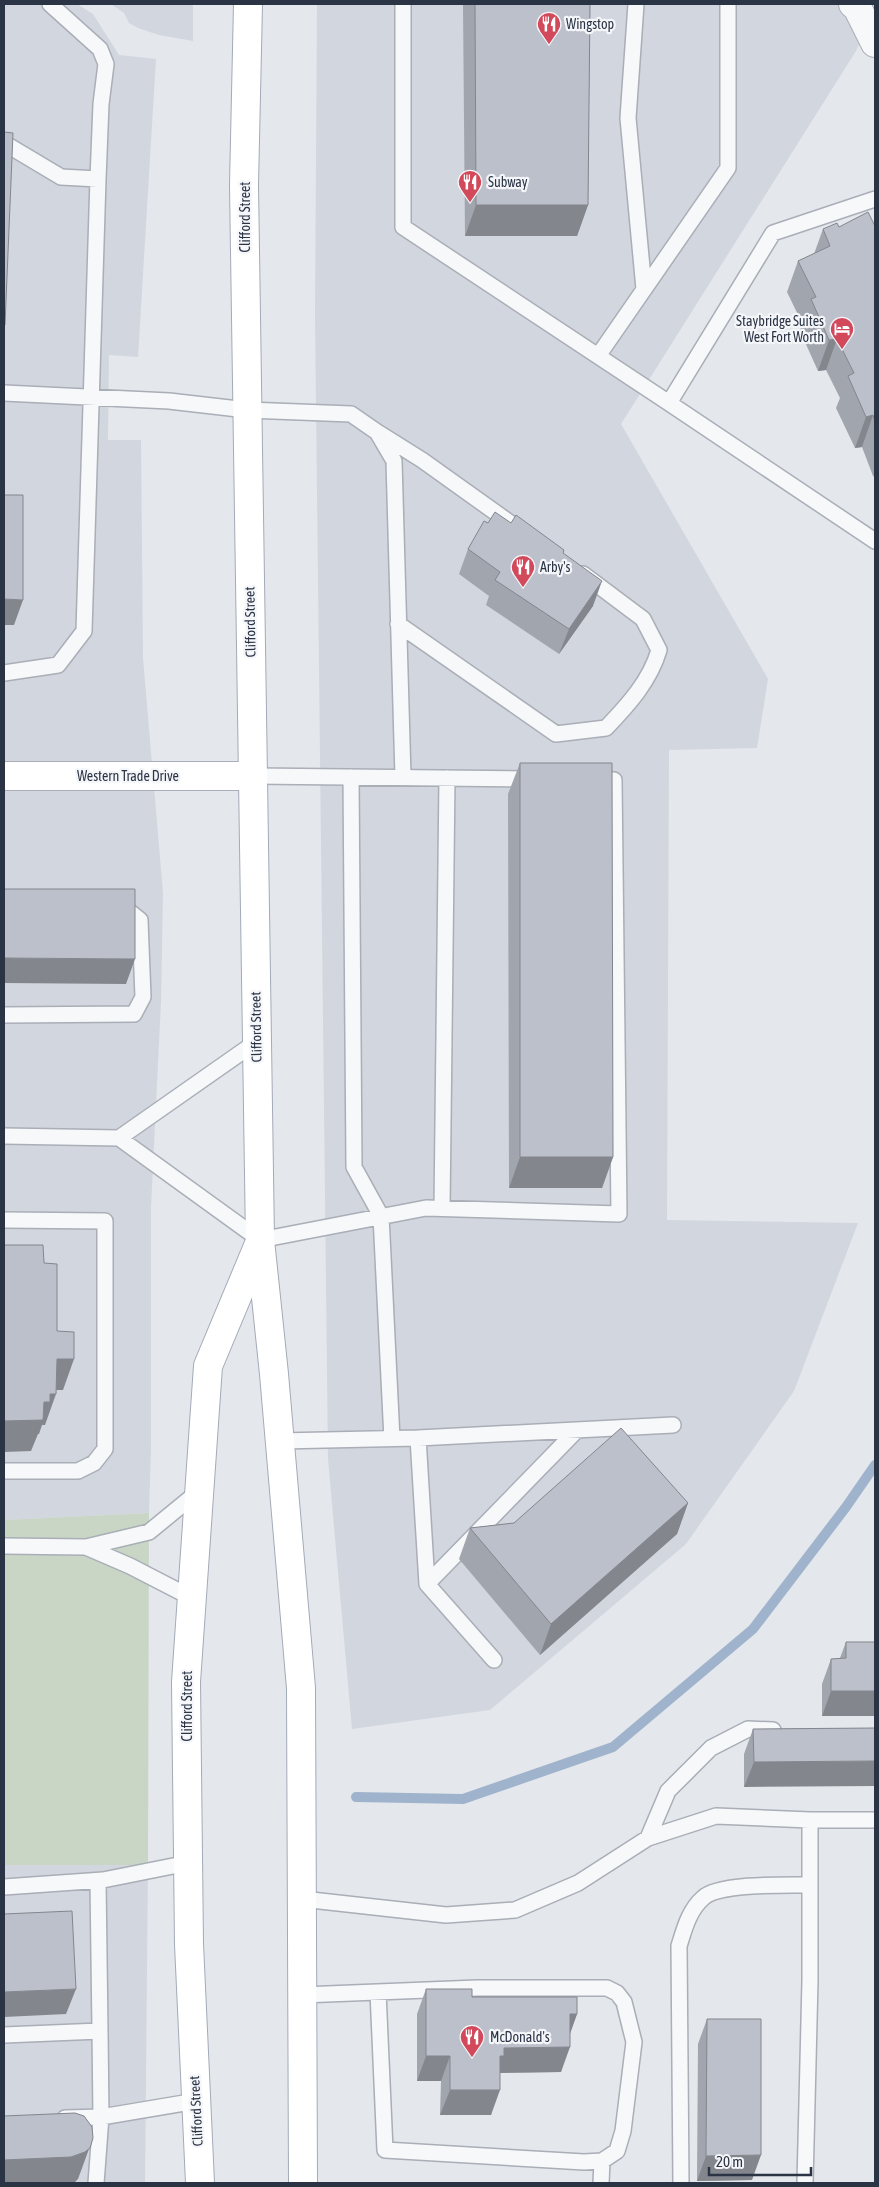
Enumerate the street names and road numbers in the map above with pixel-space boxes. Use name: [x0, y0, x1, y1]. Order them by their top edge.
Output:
street label: Clifford Street: [237, 182, 253, 252]
street label: Clifford Street: [241, 586, 259, 658]
street label: Western Trade Drive: [77, 768, 179, 784]
street label: Clifford Street: [247, 991, 265, 1063]
street label: Clifford Street: [179, 1671, 195, 1741]
street label: Clifford Street: [186, 2075, 206, 2147]

